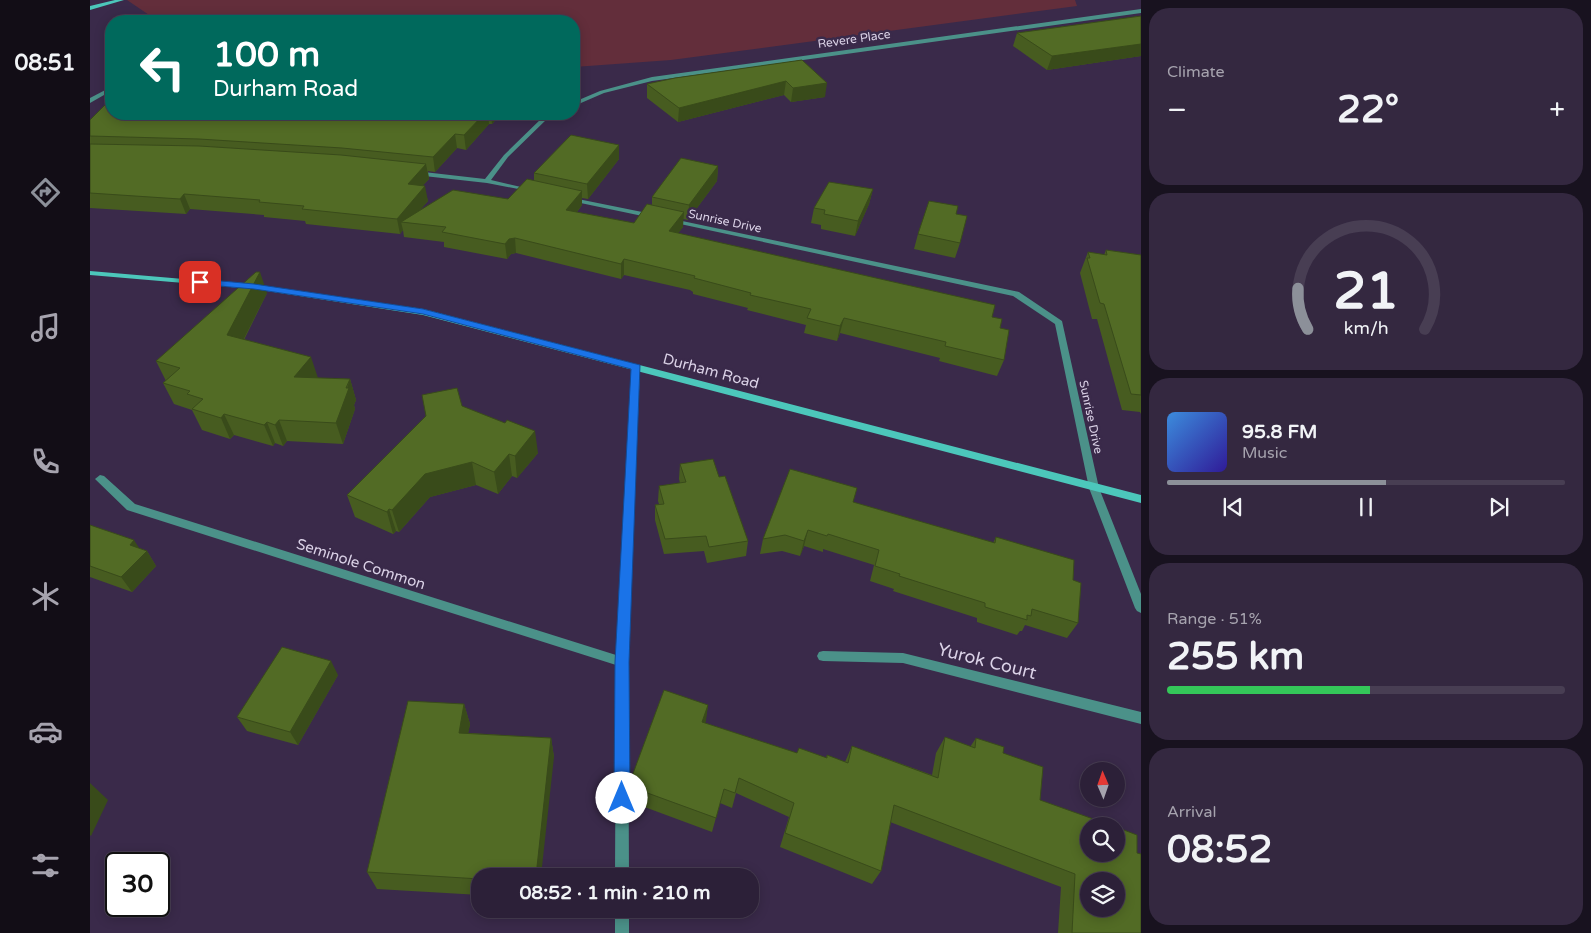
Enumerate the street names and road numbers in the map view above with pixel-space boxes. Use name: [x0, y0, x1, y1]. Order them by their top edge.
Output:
street label: Revere Place: [817, 27, 892, 51]
street label: Sunrise Drive: [687, 206, 763, 236]
street label: Durham Road: [661, 349, 761, 393]
street label: Sunrise Drive: [1076, 379, 1106, 455]
street label: Seminole Common: [294, 535, 428, 593]
street label: Yurok Court: [935, 638, 1039, 684]

